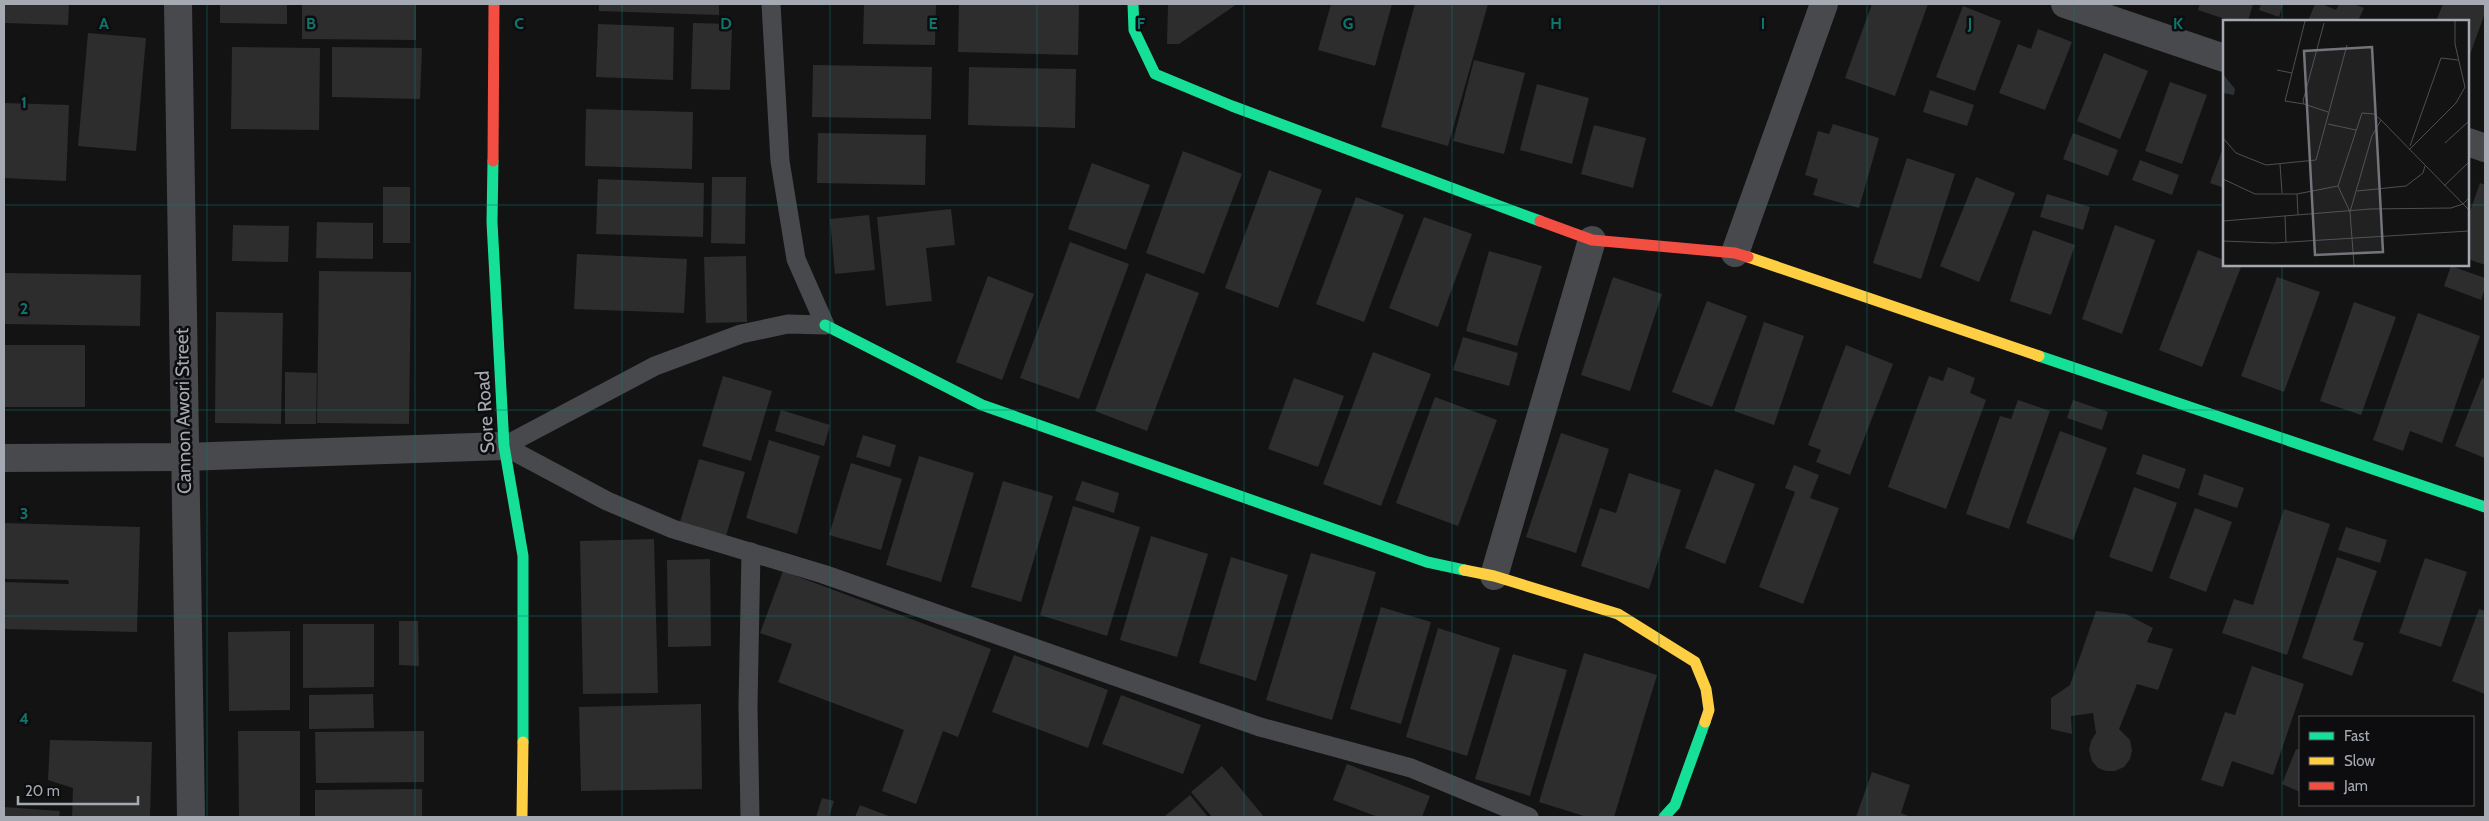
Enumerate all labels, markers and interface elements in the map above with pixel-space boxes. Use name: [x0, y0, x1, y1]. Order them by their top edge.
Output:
text: A: [99, 14, 109, 33]
text: B: [306, 14, 316, 33]
text: C: [514, 14, 524, 33]
text: D: [720, 14, 732, 33]
text: E: [928, 14, 938, 33]
text: F: [1137, 14, 1146, 33]
text: G: [1343, 14, 1353, 33]
text: H: [1550, 14, 1562, 33]
text: I: [1761, 14, 1765, 33]
text: J: [1967, 14, 1972, 33]
text: K: [2173, 14, 2183, 33]
inset map: [2223, 20, 2469, 266]
text: 1: [21, 93, 27, 112]
text: 2: [20, 299, 28, 318]
street label: Cannon Awori Street: [170, 327, 196, 494]
street label: Sore Road: [471, 370, 499, 454]
text: 3: [20, 504, 28, 523]
text: 4: [19, 709, 29, 728]
legend: [2299, 716, 2474, 806]
text: Fast: [2344, 727, 2369, 745]
text: Slow: [2344, 752, 2375, 770]
scale bar: [18, 774, 138, 806]
text: Jam: [2343, 777, 2368, 795]
text: 20 m: [25, 782, 60, 800]

